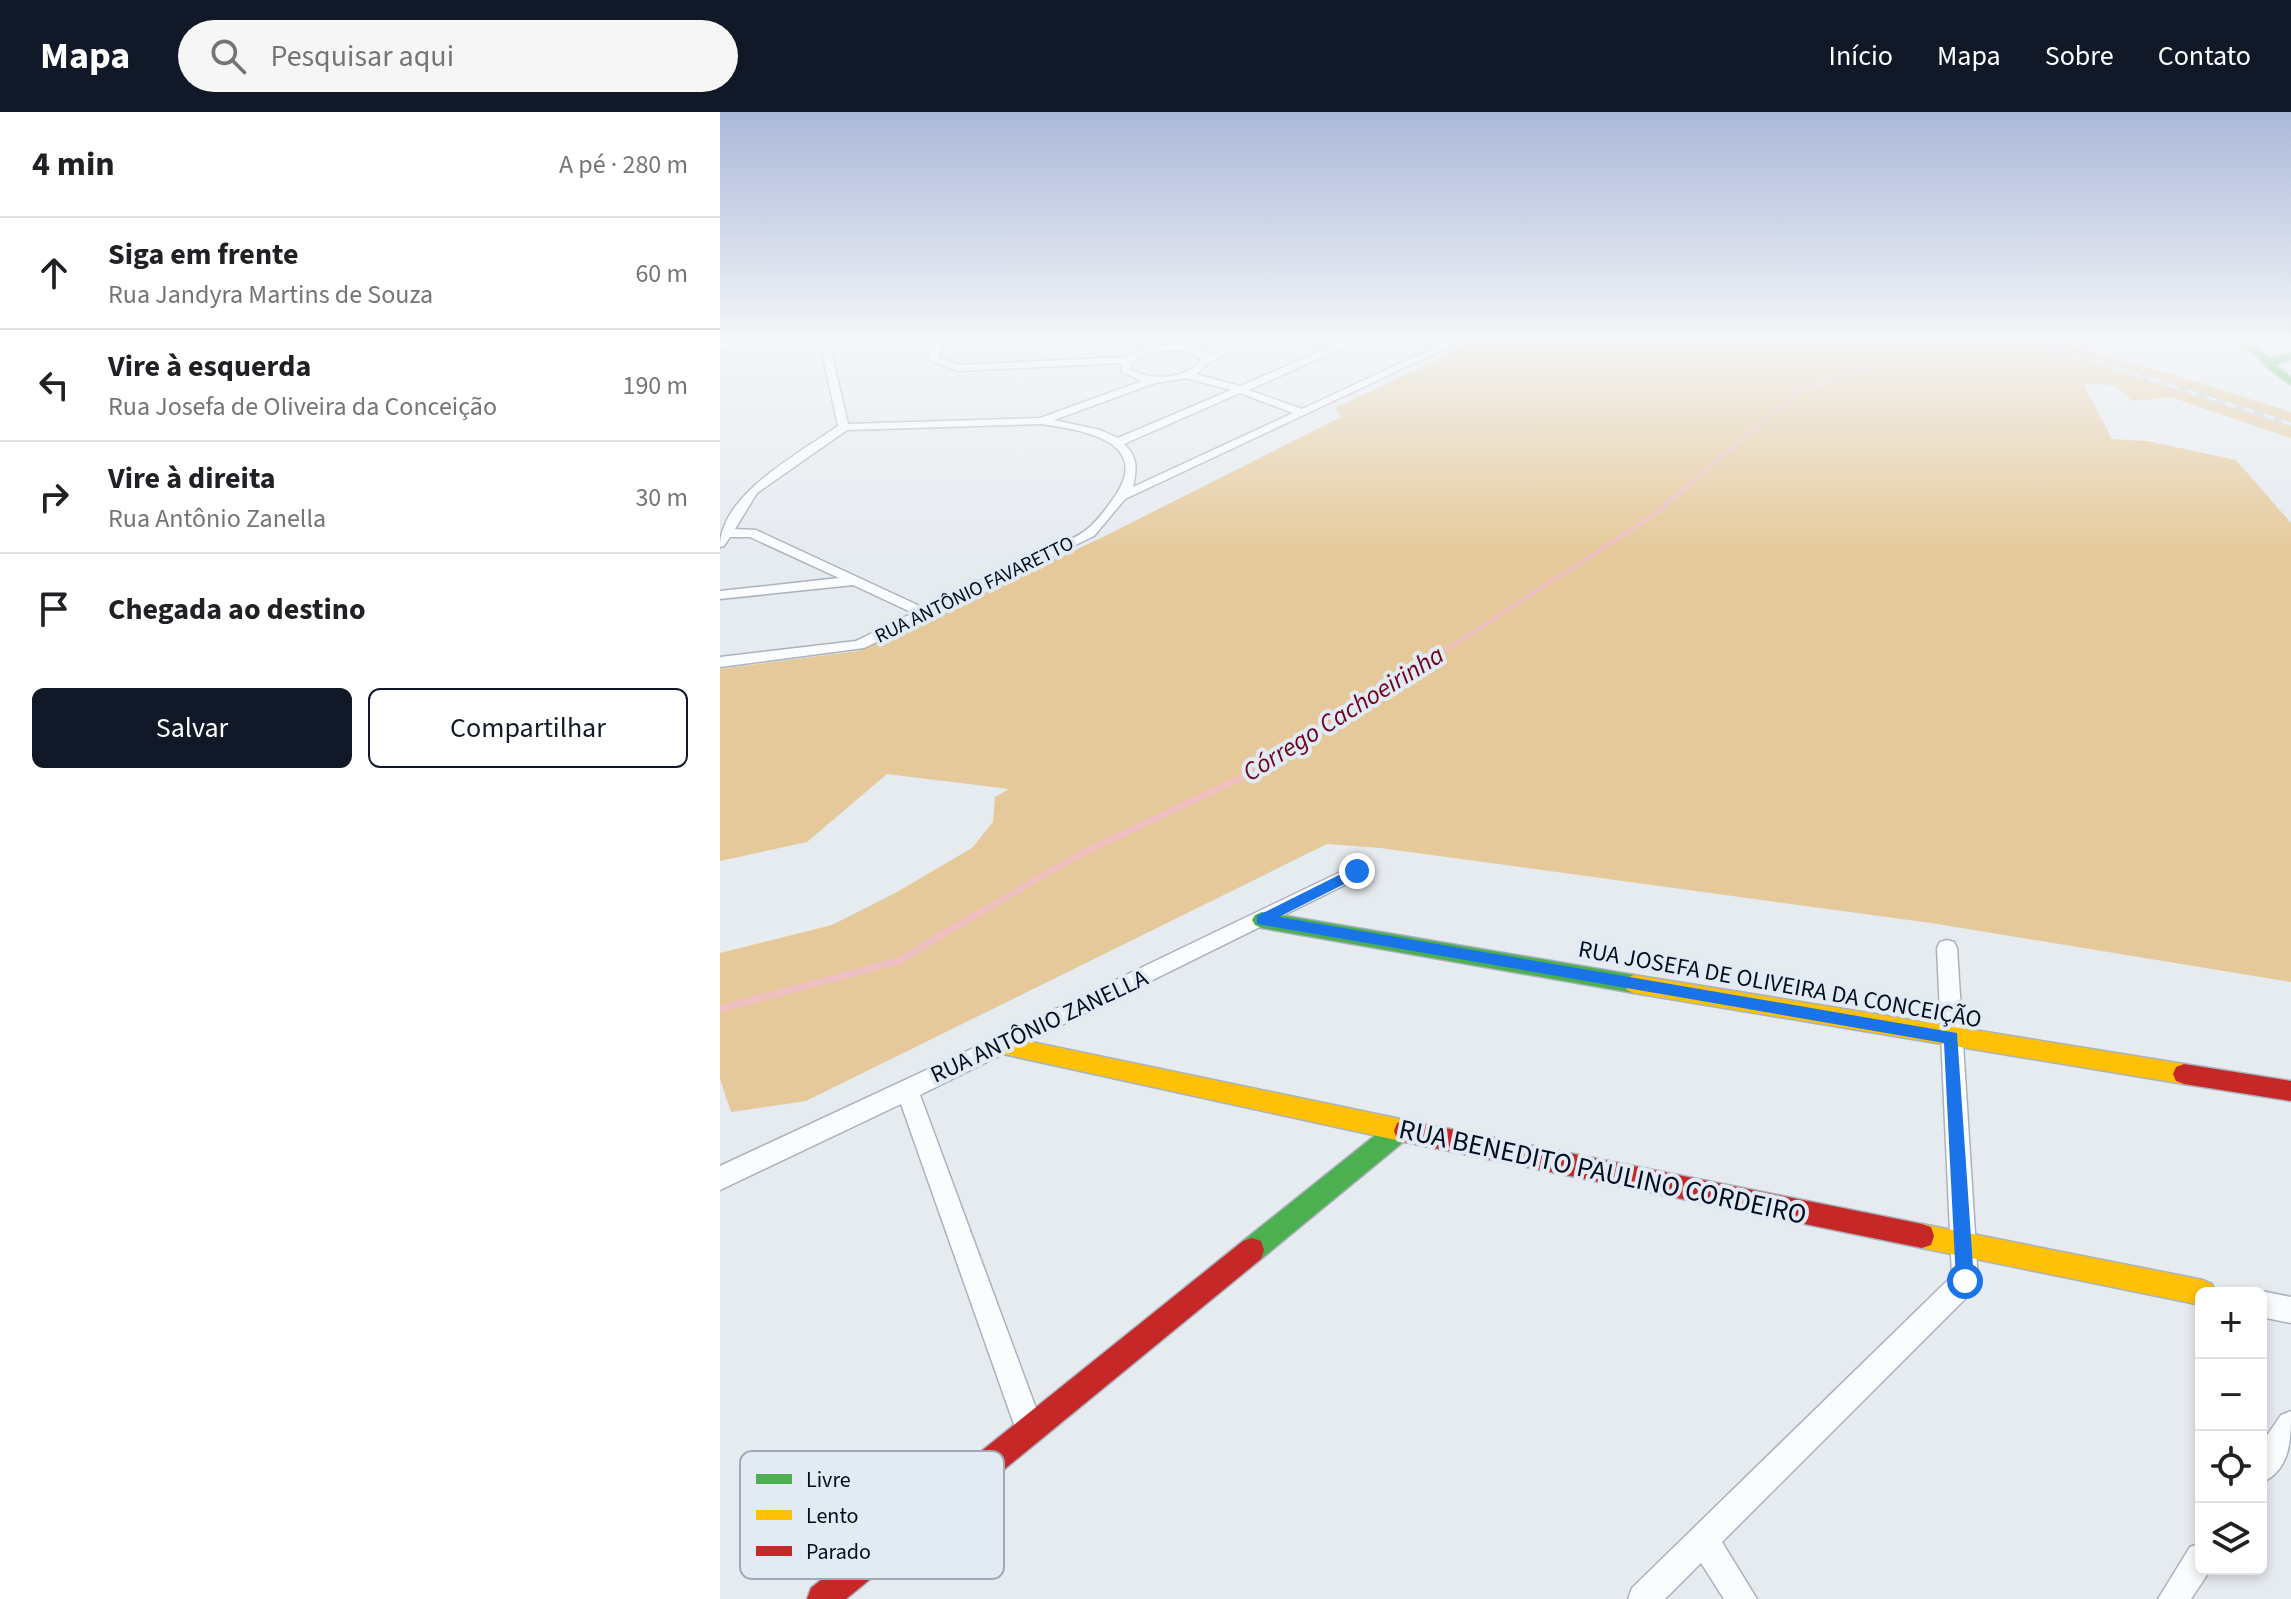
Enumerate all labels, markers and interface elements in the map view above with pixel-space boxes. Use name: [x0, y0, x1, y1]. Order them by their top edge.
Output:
search box: [178, 20, 738, 92]
text: Mapa: [40, 29, 130, 83]
icon: search: [206, 34, 250, 78]
text: Pesquisar aqui: [270, 35, 454, 78]
text: Início: [1829, 36, 1893, 76]
text: Mapa: [1937, 36, 2001, 76]
text: Sobre: [2045, 36, 2114, 76]
text: Contato: [2158, 36, 2251, 76]
text: 4 min: [32, 140, 115, 189]
text: A pé · 280 m: [559, 146, 688, 183]
text: Siga em frente: [108, 233, 299, 276]
icon: ahead: [32, 251, 76, 295]
text: 60 m: [635, 255, 688, 292]
text: Rua Jandyra Martins de Souza: [108, 276, 433, 313]
text: Vire à esquerda: [108, 345, 311, 388]
icon: left: [32, 363, 76, 407]
text: 190 m: [622, 367, 688, 404]
text: Rua Josefa de Oliveira da Conceição: [108, 388, 497, 425]
text: Vire à direita: [108, 457, 276, 500]
icon: right: [32, 475, 76, 519]
text: 30 m: [635, 479, 688, 516]
text: Rua Antônio Zanella: [108, 500, 326, 537]
street label: RUA ANTÔNIO FAVARETTO: [870, 529, 1079, 650]
icon: arrive: [32, 587, 76, 631]
text: Chegada ao destino: [108, 588, 366, 631]
water label: Córrego Cachoeirinha: [1235, 636, 1451, 790]
button: Salvar: [32, 688, 352, 768]
button: Compartilhar: [368, 688, 688, 768]
route end: [1339, 853, 1375, 889]
street label: RUA JOSEFA DE OLIVEIRA DA CONCEIÇÃO: [1575, 932, 1984, 1037]
street label: RUA ANTÔNIO ZANELLA: [925, 961, 1154, 1092]
street label: RUA BENEDITO PAULINO CORDEIRO: [1395, 1109, 1810, 1235]
route start: [1947, 1263, 1983, 1299]
map controls: [2195, 1287, 2267, 1575]
button: +: [2195, 1287, 2267, 1359]
button: −: [2195, 1359, 2267, 1431]
button: locate: [2195, 1431, 2267, 1503]
legend: [740, 1451, 1004, 1579]
text: Livre: [806, 1464, 851, 1496]
text: Lento: [806, 1500, 858, 1532]
button: layers: [2195, 1503, 2267, 1575]
text: Parado: [806, 1536, 871, 1568]

